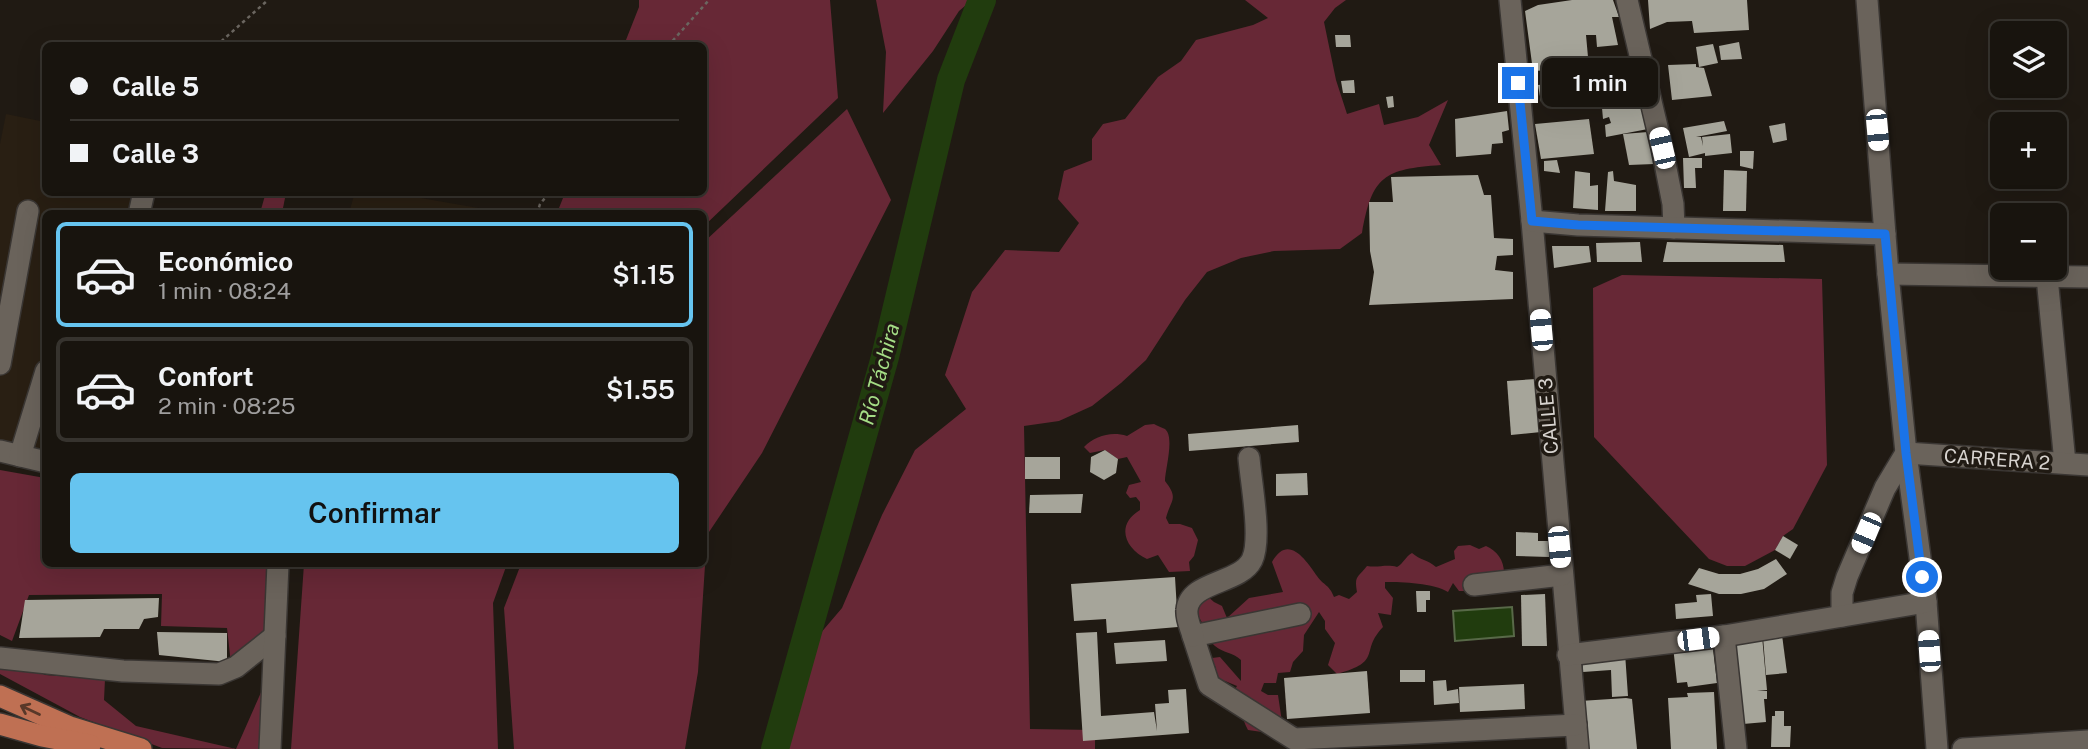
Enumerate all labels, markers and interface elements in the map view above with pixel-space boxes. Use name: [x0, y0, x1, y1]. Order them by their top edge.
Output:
map controls: [1990, 21, 2067, 280]
button: layers: [1990, 21, 2067, 98]
callout: 1 min: [1542, 58, 1658, 108]
route end: [1502, 67, 1534, 99]
text: 1 min: [1573, 69, 1627, 96]
text: Calle 5: [112, 71, 199, 102]
car: [1865, 108, 1890, 152]
button: +: [1990, 112, 2067, 189]
car: [1648, 125, 1677, 171]
text: Calle 3: [112, 138, 199, 169]
button: −: [1990, 203, 2067, 280]
icon: car: [74, 243, 137, 306]
text: Económico: [158, 246, 293, 277]
text: $1.15: [612, 259, 675, 290]
text: 1 min · 08:24: [158, 277, 291, 304]
car: [1529, 308, 1554, 352]
water label: Río Táchira: [853, 321, 905, 427]
icon: car: [74, 358, 137, 421]
text: Confort: [158, 361, 254, 392]
text: $1.55: [606, 374, 675, 405]
street label: CALLE 3: [1534, 377, 1562, 455]
text: 2 min · 08:25: [158, 392, 296, 419]
street label: CARRERA 2: [1943, 444, 2051, 474]
button: Confirmar: [70, 473, 679, 553]
car: [1849, 510, 1884, 556]
car: [1547, 525, 1572, 569]
route start: [1906, 561, 1938, 593]
car: [1676, 626, 1721, 652]
car: [1918, 629, 1941, 673]
one-way arrow: [20, 703, 41, 716]

